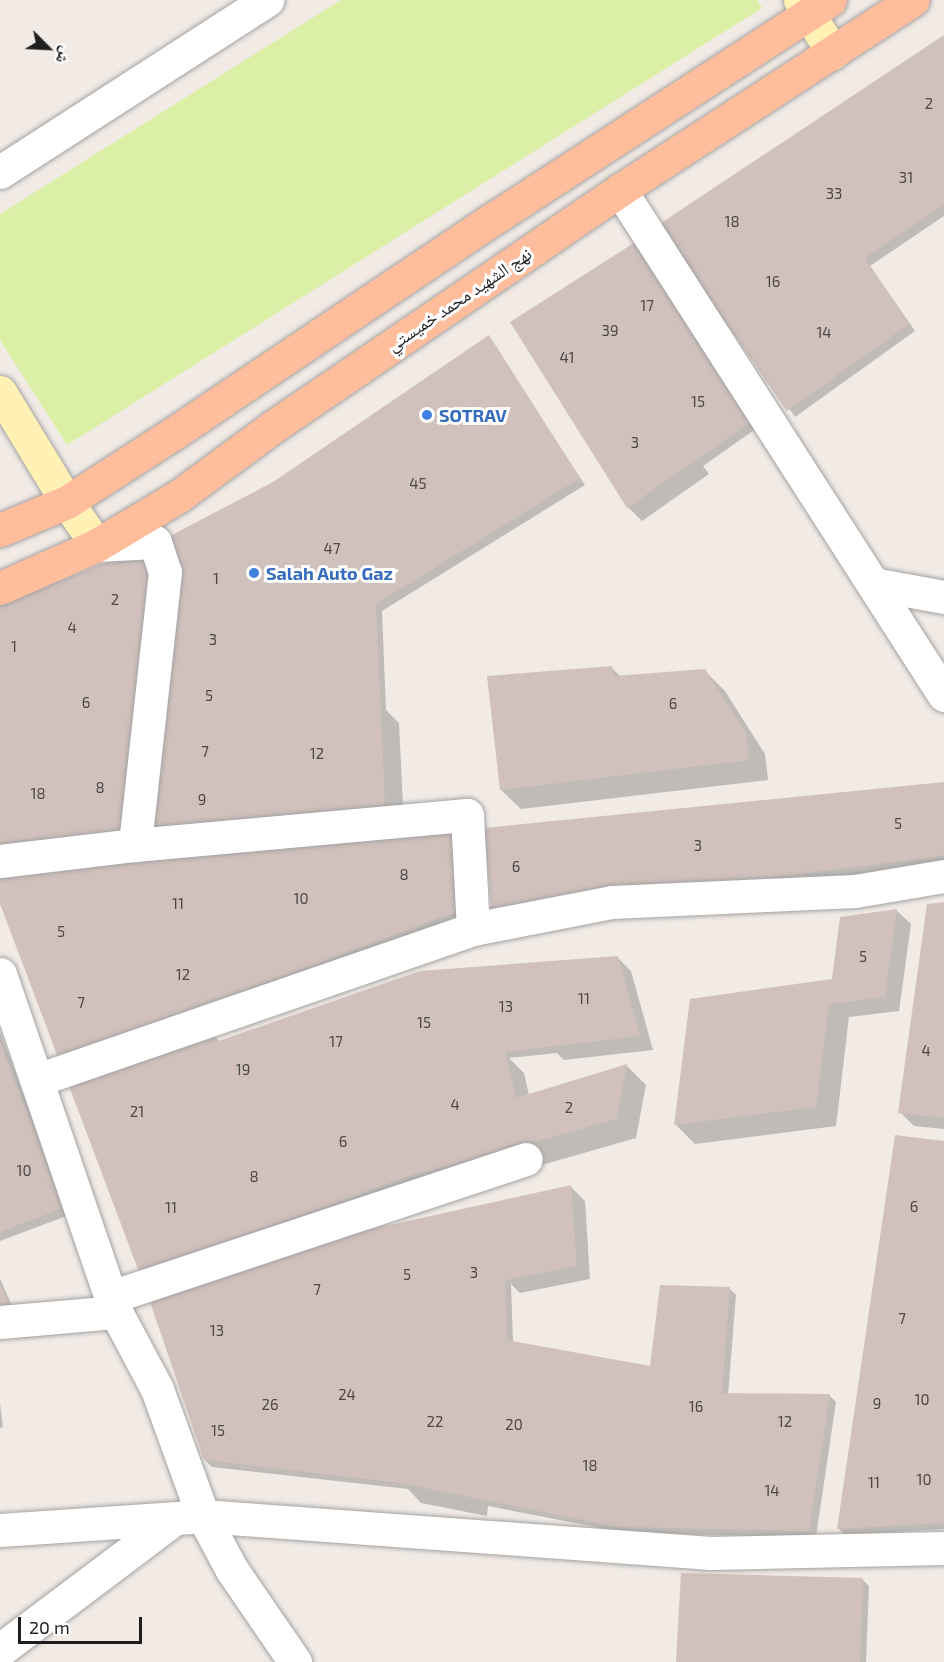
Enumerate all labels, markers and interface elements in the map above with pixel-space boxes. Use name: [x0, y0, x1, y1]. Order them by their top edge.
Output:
north arrow: [18, 18, 78, 78]
text: ش: [53, 44, 77, 67]
house number: 2: [925, 95, 933, 113]
house number: 31: [899, 169, 913, 187]
house number: 33: [826, 185, 842, 203]
house number: 18: [724, 213, 740, 231]
street label: نهج الشهيد محمد خميستي: [382, 243, 536, 355]
house number: 16: [766, 273, 780, 291]
house number: 17: [640, 297, 654, 315]
house number: 39: [602, 322, 618, 340]
house number: 14: [816, 324, 832, 342]
house number: 41: [559, 349, 575, 367]
house number: 15: [691, 393, 705, 411]
place label: SOTRAV: [439, 404, 507, 426]
marker: SOTRAV: [420, 408, 434, 422]
house number: 3: [631, 434, 639, 452]
house number: 45: [409, 475, 427, 493]
house number: 47: [324, 540, 340, 558]
place label: Salah Auto Gaz: [266, 562, 393, 584]
marker: Salah Auto Gaz: [247, 566, 261, 580]
house number: 1: [213, 570, 219, 588]
house number: 2: [111, 591, 119, 609]
house number: 4: [67, 619, 77, 637]
house number: 3: [209, 631, 217, 649]
house number: 1: [11, 638, 17, 656]
house number: 5: [205, 687, 213, 705]
house number: 6: [82, 694, 90, 712]
house number: 6: [669, 695, 677, 713]
house number: 7: [201, 743, 209, 761]
house number: 12: [310, 745, 324, 763]
house number: 8: [95, 779, 105, 797]
house number: 18: [30, 785, 46, 803]
house number: 9: [198, 791, 206, 809]
house number: 5: [894, 815, 902, 833]
house number: 3: [694, 837, 702, 855]
house number: 6: [512, 858, 520, 876]
house number: 8: [399, 866, 409, 884]
house number: 10: [293, 890, 309, 908]
house number: 11: [172, 895, 184, 913]
house number: 5: [57, 923, 65, 941]
house number: 5: [859, 948, 867, 966]
house number: 12: [176, 966, 190, 984]
house number: 11: [578, 990, 590, 1008]
house number: 7: [77, 994, 85, 1012]
house number: 13: [499, 998, 513, 1016]
house number: 15: [417, 1014, 431, 1032]
house number: 17: [329, 1033, 343, 1051]
house number: 4: [921, 1042, 931, 1060]
house number: 19: [236, 1061, 250, 1079]
house number: 4: [450, 1096, 460, 1114]
house number: 2: [565, 1099, 573, 1117]
house number: 21: [130, 1103, 144, 1121]
house number: 6: [339, 1133, 347, 1151]
house number: 10: [16, 1162, 32, 1180]
house number: 8: [249, 1168, 259, 1186]
house number: 6: [910, 1198, 918, 1216]
house number: 11: [165, 1199, 177, 1217]
house number: 3: [470, 1264, 478, 1282]
house number: 5: [403, 1266, 411, 1284]
house number: 7: [313, 1281, 321, 1299]
house number: 7: [898, 1310, 906, 1328]
house number: 13: [210, 1322, 224, 1340]
house number: 24: [338, 1386, 356, 1404]
house number: 10: [914, 1391, 930, 1409]
house number: 9: [873, 1395, 881, 1413]
house number: 26: [261, 1396, 279, 1414]
house number: 16: [689, 1398, 703, 1416]
house number: 22: [427, 1413, 443, 1431]
house number: 12: [778, 1413, 792, 1431]
house number: 20: [505, 1416, 523, 1434]
house number: 15: [211, 1422, 225, 1440]
house number: 18: [582, 1457, 598, 1475]
house number: 10: [916, 1471, 932, 1489]
house number: 11: [868, 1474, 880, 1492]
house number: 14: [764, 1482, 780, 1500]
scale bar: [21, 1605, 146, 1643]
text: 20 m: [29, 1616, 70, 1638]

